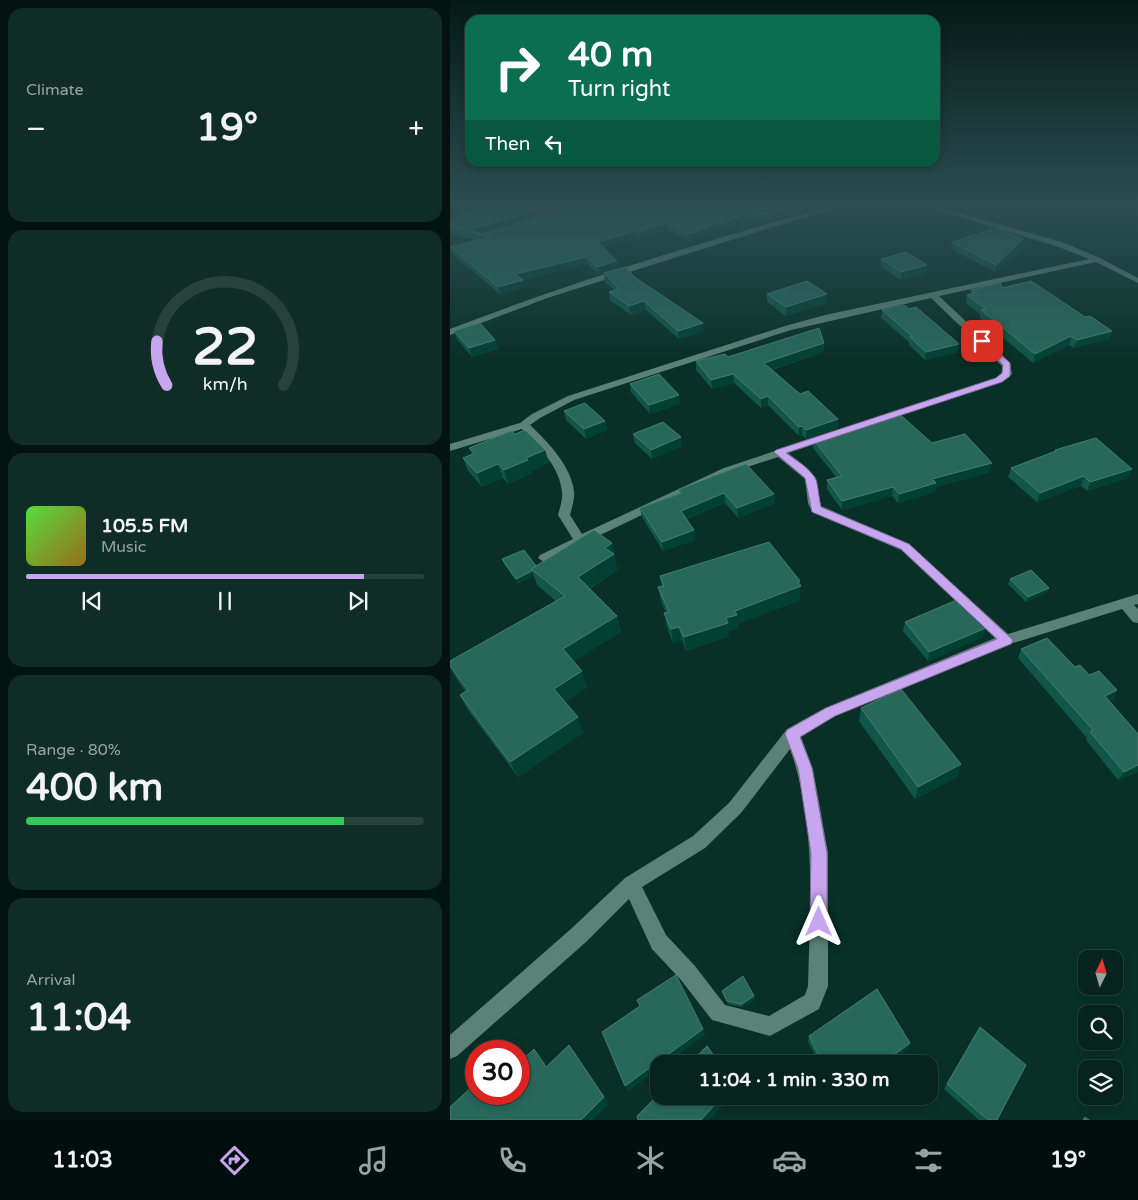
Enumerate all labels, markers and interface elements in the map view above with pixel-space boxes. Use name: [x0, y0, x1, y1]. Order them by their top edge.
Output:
text: 40 m: [568, 34, 653, 76]
icon: right: [485, 35, 550, 100]
text: Turn right: [568, 76, 670, 102]
text: Climate: [26, 80, 84, 100]
text: 19°: [196, 105, 258, 151]
text: −: [26, 112, 46, 146]
text: +: [408, 112, 424, 146]
icon: left: [540, 130, 568, 158]
text: Then: [485, 133, 530, 155]
text: 22: [192, 316, 258, 379]
pin: [961, 320, 1003, 362]
icon: arrive: [968, 327, 996, 355]
text: km/h: [203, 374, 247, 395]
text: 105.5 FM: [101, 515, 188, 537]
text: Music: [101, 537, 146, 557]
icon: previous: [78, 587, 106, 615]
icon: pause: [211, 587, 239, 615]
icon: next: [344, 587, 372, 615]
text: Range · 80%: [26, 740, 121, 760]
text: 400 km: [26, 765, 163, 811]
position arrow: [792, 895, 844, 947]
north arrow: [1078, 950, 1122, 995]
map controls: [1078, 950, 1123, 1105]
text: Arrival: [26, 970, 75, 990]
text: 11:04: [26, 995, 131, 1041]
button: search: [1078, 1005, 1123, 1050]
speed limit sign: 30: [465, 1040, 530, 1105]
button: layers: [1078, 1060, 1123, 1105]
text: 11:04 · 1 min · 330 m: [698, 1069, 890, 1091]
icon: directions: [217, 1143, 252, 1178]
icon: music: [356, 1143, 391, 1178]
icon: phone: [495, 1143, 530, 1178]
icon: climate: [633, 1143, 668, 1178]
icon: car: [772, 1143, 807, 1178]
icon: filters: [911, 1143, 946, 1178]
text: 11:03: [52, 1147, 113, 1173]
text: 19°: [1050, 1147, 1086, 1173]

